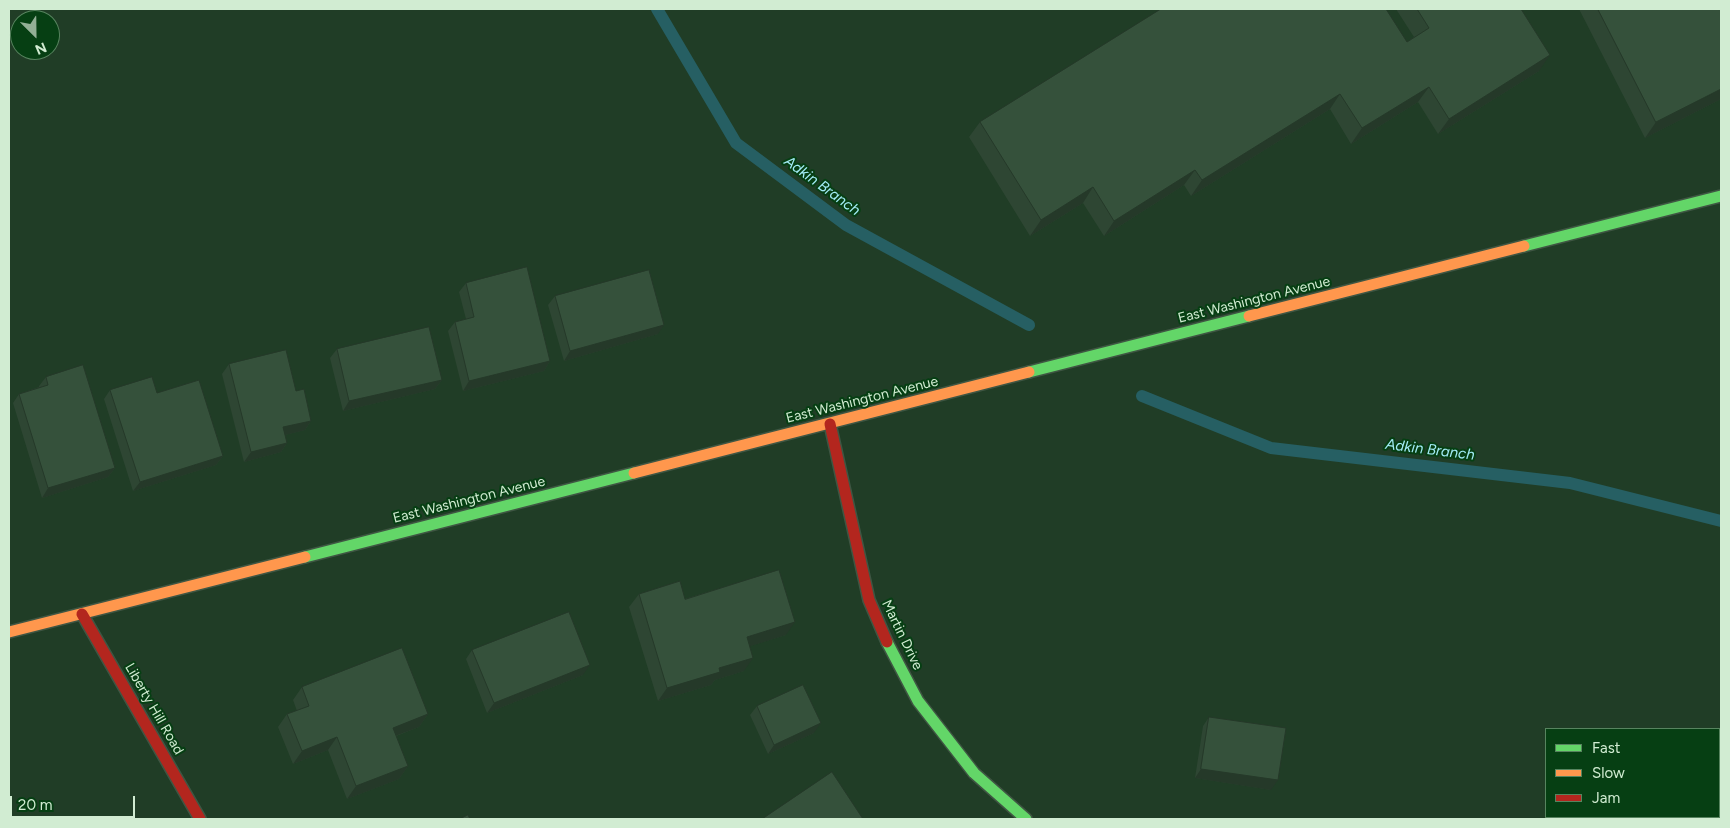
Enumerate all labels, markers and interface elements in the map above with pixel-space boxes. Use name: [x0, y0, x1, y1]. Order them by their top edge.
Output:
north arrow: [10, 10, 60, 60]
text: N: [32, 38, 49, 58]
water label: Adkin Branch: [780, 152, 864, 220]
street label: East Washington Avenue: [1176, 273, 1332, 327]
street label: East Washington Avenue: [784, 373, 940, 427]
water label: Adkin Branch: [1384, 436, 1476, 464]
street label: East Washington Avenue: [391, 473, 547, 527]
street label: Martin Drive: [878, 597, 926, 673]
street label: Liberty Hill Road: [121, 660, 187, 758]
legend: [1545, 728, 1720, 818]
text: Fast: [1592, 739, 1620, 757]
text: Slow: [1592, 764, 1625, 782]
scale bar: [12, 786, 138, 818]
text: Jam: [1592, 789, 1620, 807]
text: 20 m: [18, 796, 52, 814]

